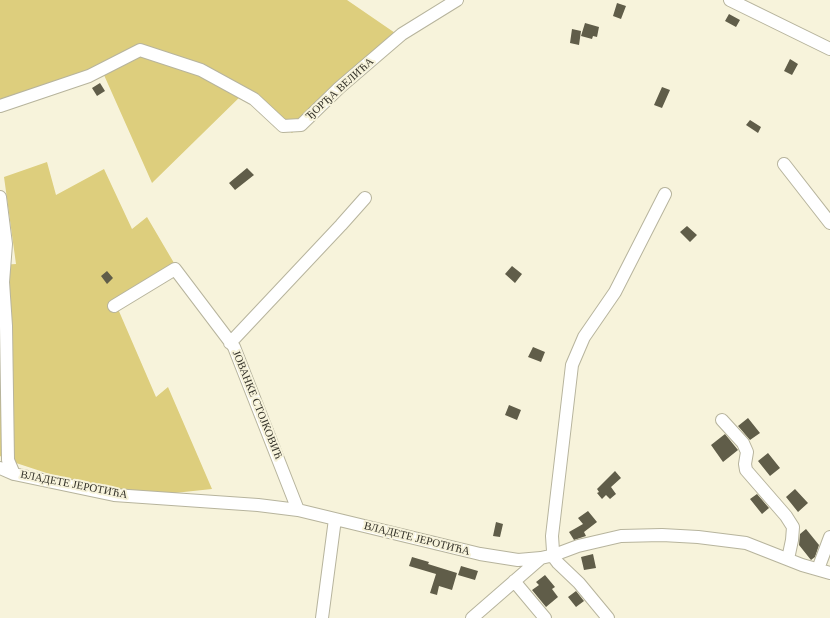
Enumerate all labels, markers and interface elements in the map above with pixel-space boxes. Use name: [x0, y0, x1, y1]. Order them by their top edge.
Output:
street label: ЂОРЂА ВЕЛИЋА: [303, 55, 377, 123]
street label: ЈОВАНКЕ СТОЈКОВИЋ: [229, 349, 285, 461]
street label: ВЛАДЕТЕ ЈЕРОТИЋА: [19, 468, 129, 502]
street label: ВЛАДЕТЕ ЈЕРОТИЋА: [363, 519, 471, 559]

